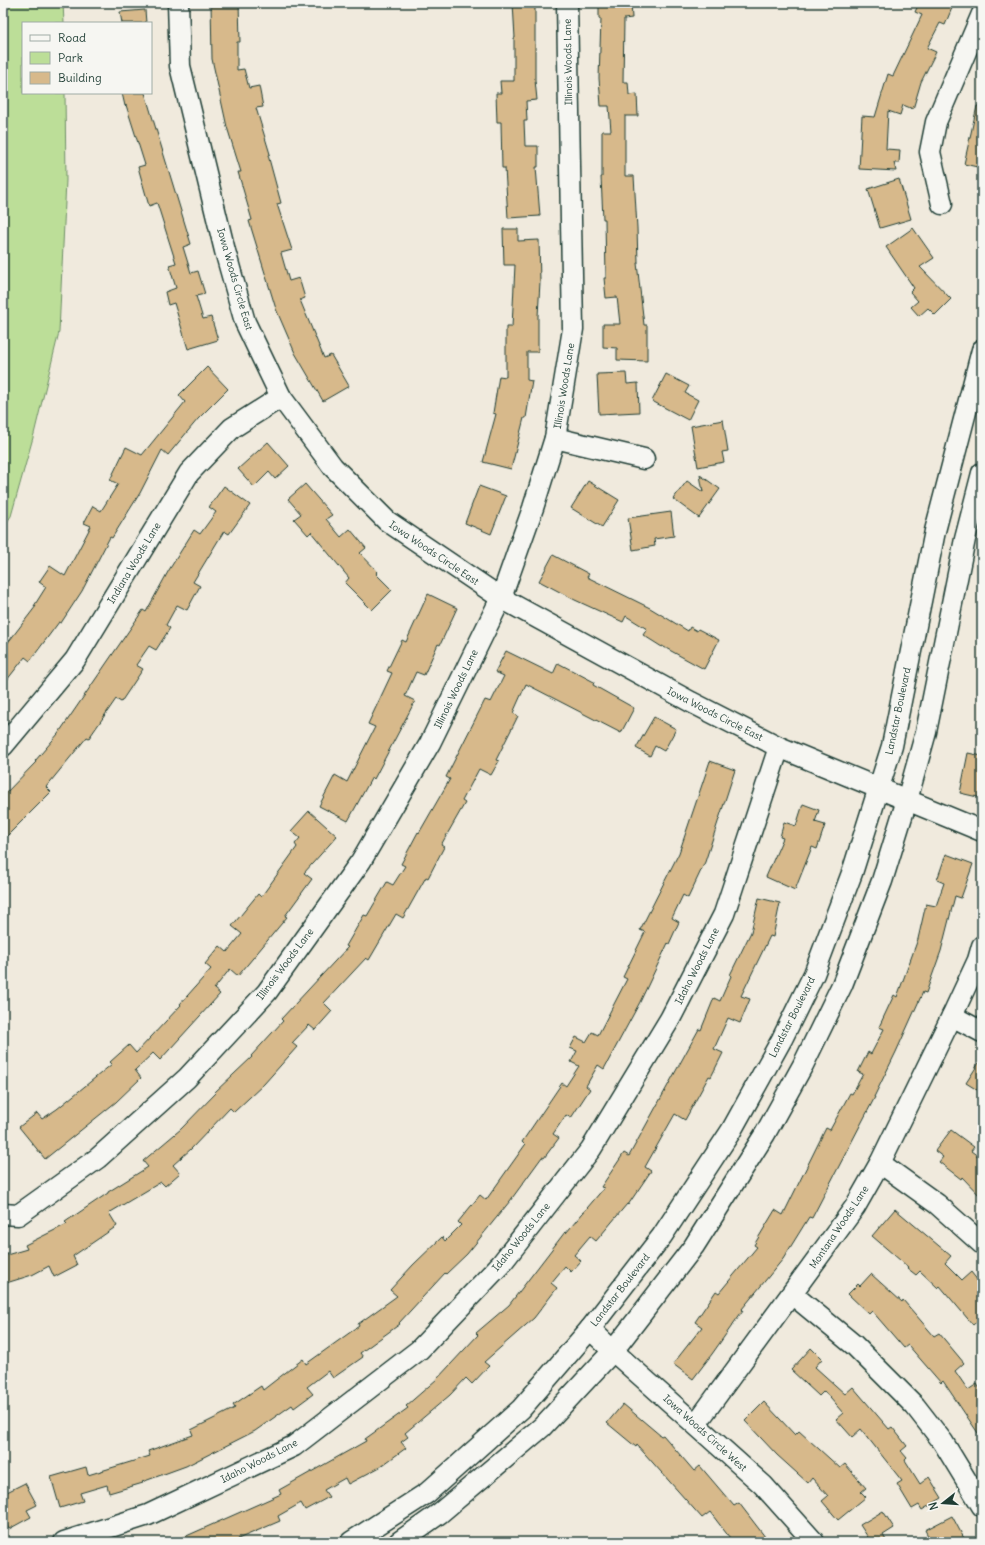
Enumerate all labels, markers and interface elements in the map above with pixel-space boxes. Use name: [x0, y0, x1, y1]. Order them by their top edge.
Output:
street label: Illinois Woods Lane: [561, 19, 575, 105]
legend: [22, 22, 152, 94]
text: Road: [58, 30, 86, 45]
text: Park: [58, 50, 83, 65]
text: Building: [58, 70, 102, 85]
street label: Iowa Woods Circle East: [214, 226, 256, 332]
street label: Illinois Woods Lane: [551, 342, 577, 430]
street label: Iowa Woods Circle East: [387, 518, 482, 588]
street label: Indiana Woods Lane: [105, 520, 163, 606]
street label: Illinois Woods Lane: [431, 647, 481, 731]
street label: Landstar Boulevard: [882, 666, 914, 756]
street label: Iowa Woods Circle East: [665, 684, 766, 744]
street label: Illinois Woods Lane: [254, 925, 316, 1003]
street label: Idaho Woods Lane: [672, 925, 722, 1007]
street label: Landstar Boulevard: [766, 974, 818, 1060]
street label: Montana Woods Lane: [806, 1183, 872, 1271]
street label: Idaho Woods Lane: [489, 1200, 553, 1274]
street label: Landstar Boulevard: [588, 1251, 653, 1329]
street label: Iowa Woods Circle West: [660, 1392, 750, 1475]
street label: Idaho Woods Lane: [218, 1436, 300, 1486]
north arrow: [923, 1483, 963, 1523]
text: N: [926, 1500, 941, 1512]

